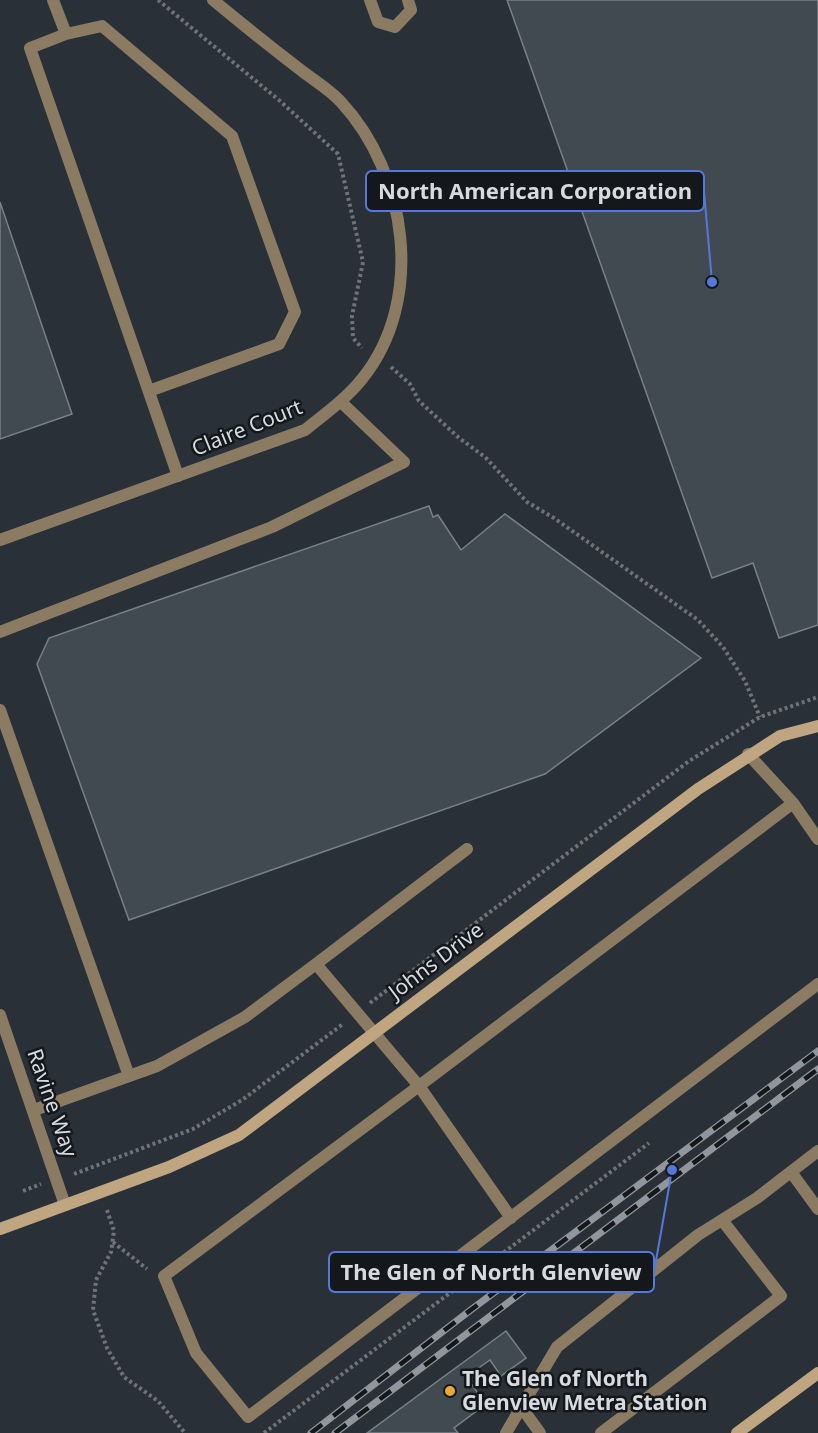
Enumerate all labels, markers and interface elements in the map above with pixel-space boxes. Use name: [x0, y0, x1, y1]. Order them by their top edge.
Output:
callout: North American Corporation: [366, 171, 704, 211]
text: North American Corporation: [378, 175, 692, 205]
street label: Claire Court: [187, 392, 306, 462]
street label: Johns Drive: [381, 915, 488, 1006]
street label: Ravine Way: [21, 1045, 85, 1161]
callout: The Glen of North Glenview: [329, 1252, 654, 1292]
text: The Glen of North Glenview: [340, 1256, 642, 1286]
place label: The Glen of North Glenview Metra Station: [462, 1364, 707, 1416]
marker: The Glen of North Glenview Metra Station: [443, 1384, 457, 1398]

